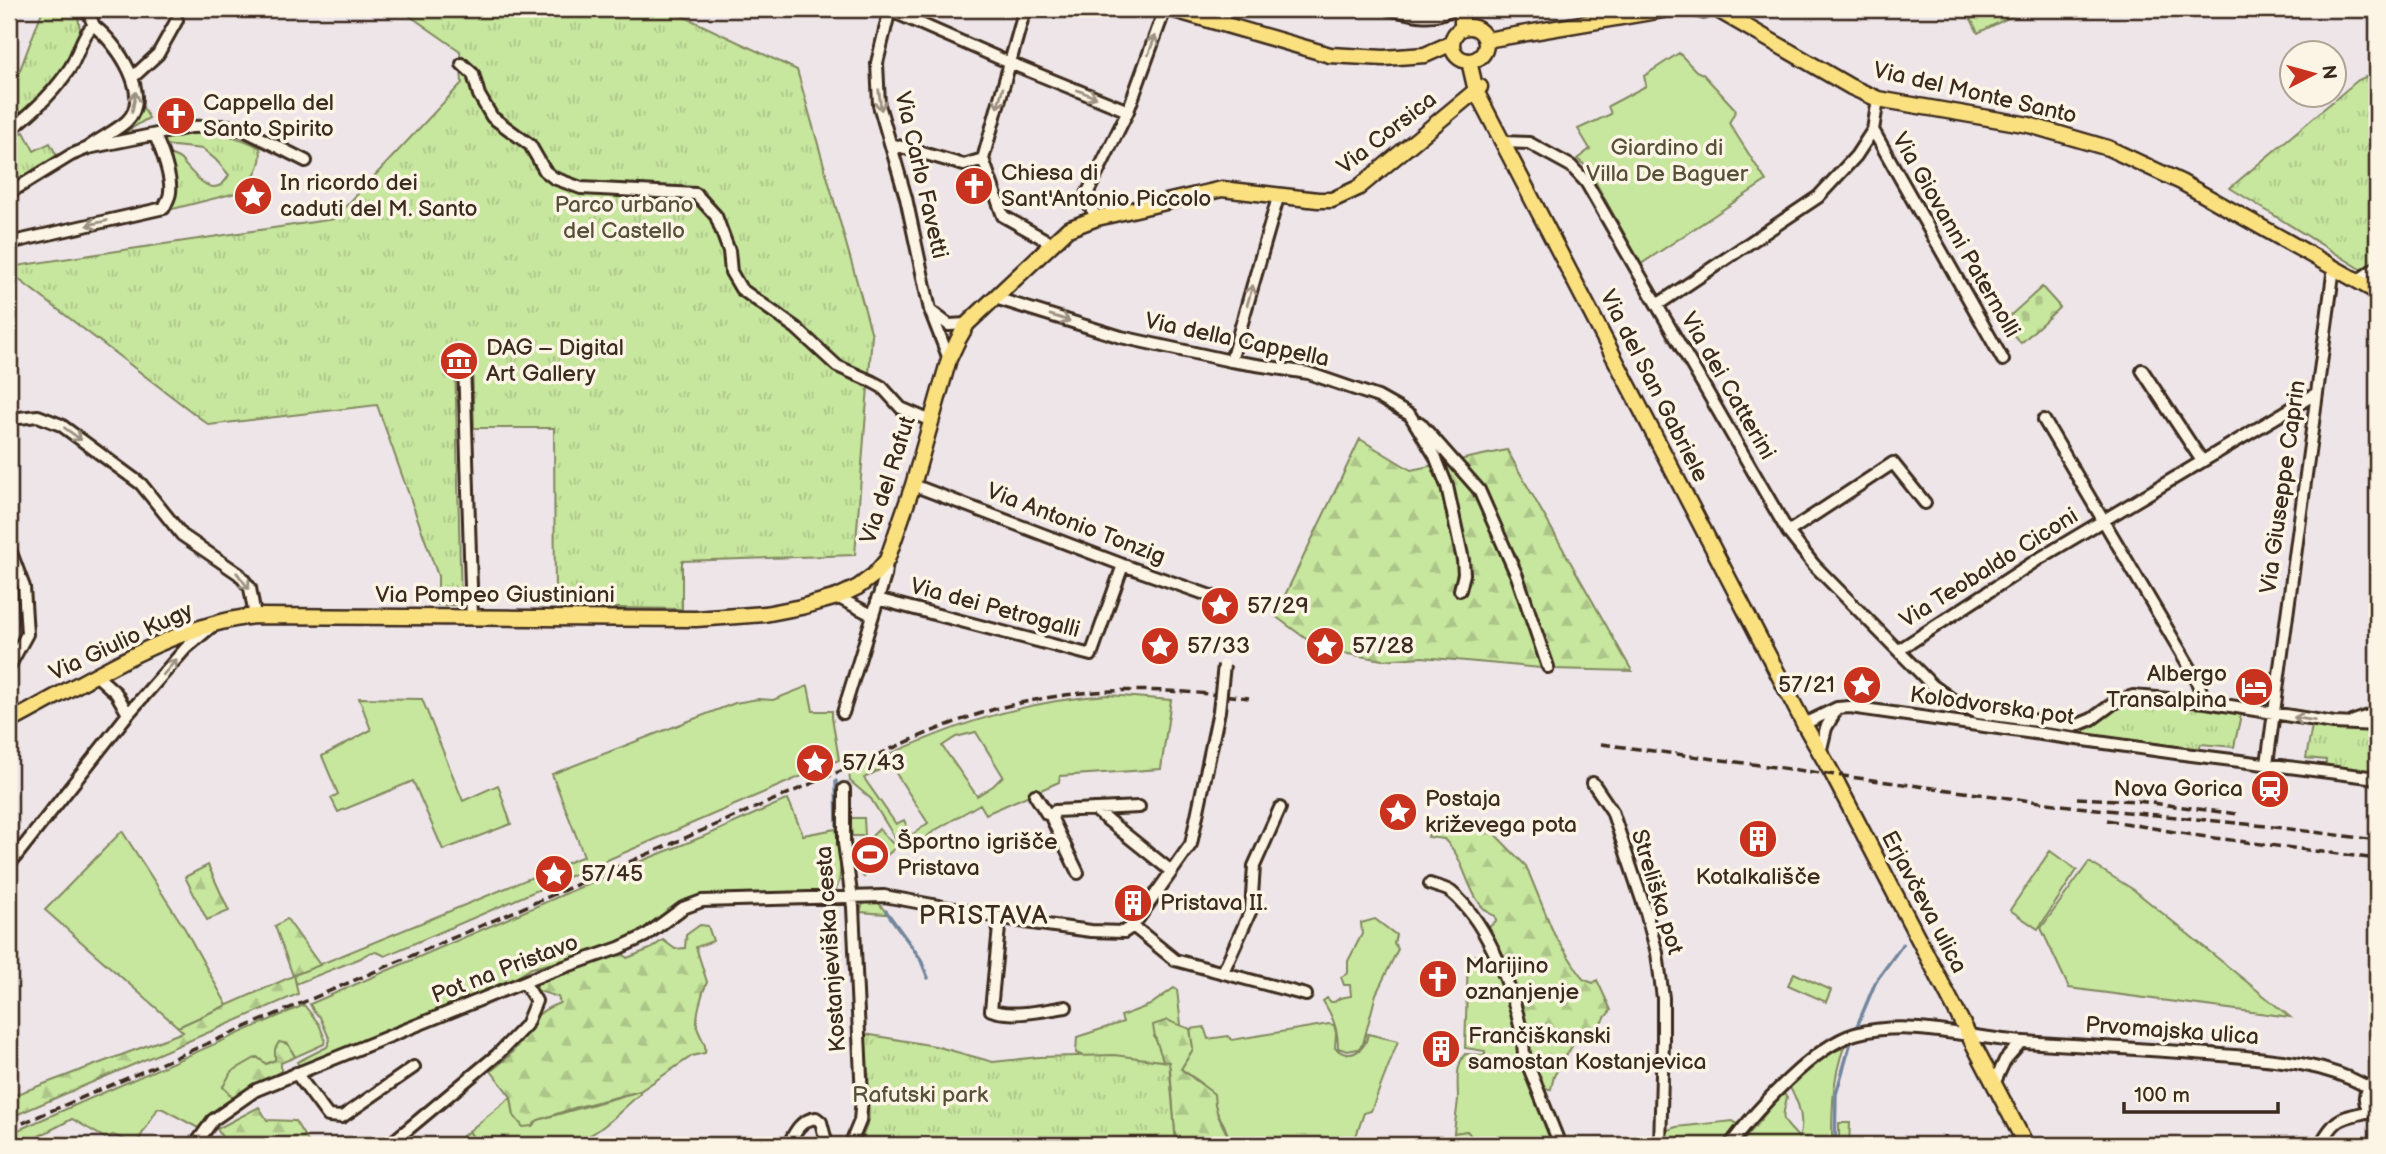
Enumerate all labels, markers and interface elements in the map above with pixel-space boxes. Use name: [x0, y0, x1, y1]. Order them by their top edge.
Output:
one-way arrow: [1147, 35, 1159, 57]
north arrow: [2278, 38, 2348, 108]
street label: Via del Monte Santo: [1871, 56, 2079, 130]
text: N: [2316, 64, 2341, 81]
street label: Via Corsica: [1332, 85, 1442, 181]
one-way arrow: [993, 86, 1006, 109]
one-way arrow: [873, 88, 886, 111]
place label: Cappella del Santo Spirito: [203, 89, 334, 143]
street label: Via Carlo Favetti: [888, 89, 954, 261]
one-way arrow: [1076, 89, 1098, 102]
one-way arrow: [128, 91, 141, 114]
church icon: Cappella del Santo Spirito: [155, 95, 197, 137]
street label: Via Giovanni Paternolli: [1886, 127, 2026, 343]
park label: Giardino di Villa De Baguer: [1586, 134, 1749, 188]
place label: Chiesa di Sant'Antonio Piccolo: [1001, 159, 1211, 213]
church icon: Chiesa di Sant'Antonio Piccolo: [953, 165, 995, 207]
place label: In ricordo dei caduti del M. Santo: [280, 169, 477, 223]
place icon: In ricordo dei caduti del M. Santo: [232, 175, 274, 217]
park label: Parco urbano del Castello: [554, 191, 694, 245]
one-way arrow: [86, 216, 109, 230]
one-way arrow: [1244, 284, 1257, 306]
street label: Via del San Gabriele: [1593, 285, 1715, 487]
street label: Via della Cappella: [1142, 307, 1332, 373]
street label: Via dei Catterini: [1674, 307, 1782, 465]
one-way arrow: [1048, 313, 1070, 325]
place label: DAG – Digital Art Gallery: [486, 334, 624, 388]
museum icon: DAG – Digital Art Gallery: [438, 340, 480, 382]
street label: Via Giuseppe Caprin: [2254, 378, 2312, 596]
street label: Via del Rafut: [854, 412, 922, 548]
one-way arrow: [63, 426, 81, 441]
street label: Via Antonio Tonzig: [983, 477, 1169, 571]
street label: Via Teobaldo Ciconi: [1895, 502, 2083, 634]
one-way arrow: [235, 571, 250, 590]
street label: Via dei Petrogalli: [907, 572, 1083, 644]
street label: Via Pompeo Giustiniani: [375, 581, 615, 609]
place icon: 57/29: [1199, 585, 1241, 627]
place label: 57/29: [1247, 592, 1309, 620]
street label: Via Giulio Kugy: [45, 596, 198, 687]
place icon: 57/33: [1139, 625, 1181, 667]
place icon: 57/28: [1304, 625, 1346, 667]
place label: 57/33: [1187, 632, 1250, 660]
place label: 57/28: [1352, 632, 1414, 660]
one-way arrow: [162, 658, 178, 676]
place label: Albergo Transalpina: [2106, 660, 2227, 714]
place icon: 57/21: [1841, 664, 1883, 706]
hotel icon: Albergo Transalpina: [2233, 666, 2275, 708]
place label: 57/21: [1778, 671, 1835, 699]
street label: Kolodvorska pot: [1908, 681, 2076, 731]
one-way arrow: [2293, 712, 2316, 725]
place icon: 57/43: [794, 742, 836, 784]
place label: 57/43: [842, 749, 905, 777]
station icon: Nova Gorica: [2249, 768, 2291, 810]
place label: Nova Gorica: [2114, 775, 2243, 803]
place label: Postaja križevega pota: [1425, 785, 1577, 839]
place icon: Postaja križevega pota: [1377, 791, 1419, 833]
building icon: Kotalkališče: [1737, 818, 1779, 860]
street label: Streliška pot: [1625, 826, 1689, 958]
street label: Erjavčeva ulica: [1875, 826, 1973, 978]
place label: Športno igrišče Pristava: [897, 828, 1058, 882]
sports icon: Športno igrišče Pristava: [849, 834, 891, 876]
street label: Kostanjeviška cesta: [810, 845, 852, 1053]
place icon: 57/45: [533, 853, 575, 895]
place label: 57/45: [581, 860, 643, 888]
place label: Kotalkališče: [1695, 863, 1821, 891]
building icon: Pristava II.: [1112, 882, 1154, 924]
place label: Pristava II.: [1160, 889, 1268, 917]
district label: PRISTAVA: [919, 901, 1049, 932]
street label: Pot na Pristavo: [428, 928, 582, 1010]
place label: Marijino oznanjenje: [1465, 952, 1579, 1006]
church icon: Marijino oznanjenje: [1417, 958, 1459, 1000]
street label: Prvomajska ulica: [2084, 1011, 2260, 1051]
place label: Frančiškanski samostan Kostanjevica: [1468, 1022, 1707, 1076]
building icon: Frančiškanski samostan Kostanjevica: [1420, 1028, 1462, 1070]
scale bar: [2124, 1070, 2278, 1114]
park label: Rafutski park: [852, 1081, 989, 1109]
text: 100 m: [2134, 1083, 2190, 1108]

